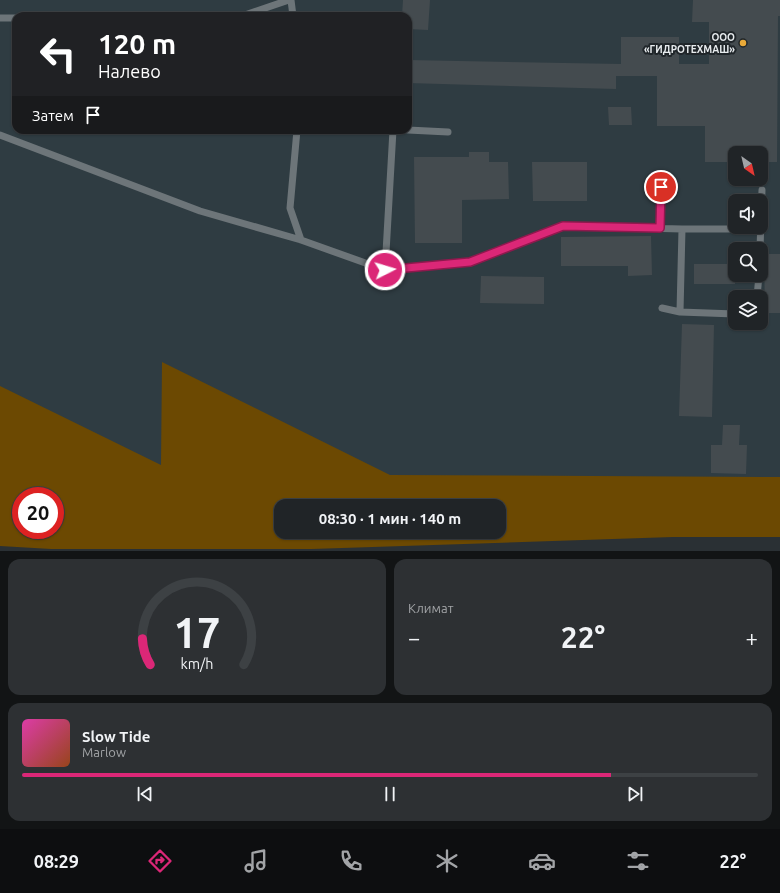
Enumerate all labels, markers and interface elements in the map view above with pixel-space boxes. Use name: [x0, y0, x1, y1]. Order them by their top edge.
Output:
icon: left: [32, 28, 84, 80]
text: 120 m: [98, 28, 176, 59]
place label: ООО «ГИДРОТЕХМАШ»: [644, 32, 735, 55]
marker: ООО «ГИДРОТЕХМАШ»: [738, 38, 748, 48]
text: Налево: [98, 61, 161, 81]
icon: arrive: [82, 104, 104, 126]
text: Затем: [32, 107, 74, 124]
north arrow: [728, 146, 768, 186]
map controls: [728, 146, 768, 330]
pin: [644, 170, 678, 204]
icon: arrive: [650, 176, 672, 198]
button: sound: [728, 194, 768, 234]
button: search: [728, 242, 768, 282]
position arrow: [364, 249, 406, 291]
button: layers: [728, 290, 768, 330]
speed limit sign: 20: [12, 487, 64, 539]
text: 08:30 · 1 мин · 140 m: [319, 510, 461, 527]
text: Климат: [408, 601, 453, 615]
text: 17: [174, 609, 220, 656]
text: 22°: [561, 620, 605, 654]
text: −: [408, 625, 420, 650]
text: +: [746, 625, 758, 650]
text: km/h: [181, 656, 213, 672]
text: Slow Tide: [82, 728, 150, 745]
text: Marlow: [82, 745, 126, 759]
icon: previous: [134, 783, 156, 805]
icon: pause: [379, 783, 401, 805]
icon: next: [624, 783, 646, 805]
icon: directions: [146, 847, 174, 875]
icon: music: [242, 847, 270, 875]
icon: phone: [337, 847, 365, 875]
icon: climate: [433, 847, 461, 875]
icon: car: [528, 847, 556, 875]
icon: filters: [624, 847, 652, 875]
text: 08:29: [34, 851, 79, 871]
text: 22°: [720, 851, 746, 871]

